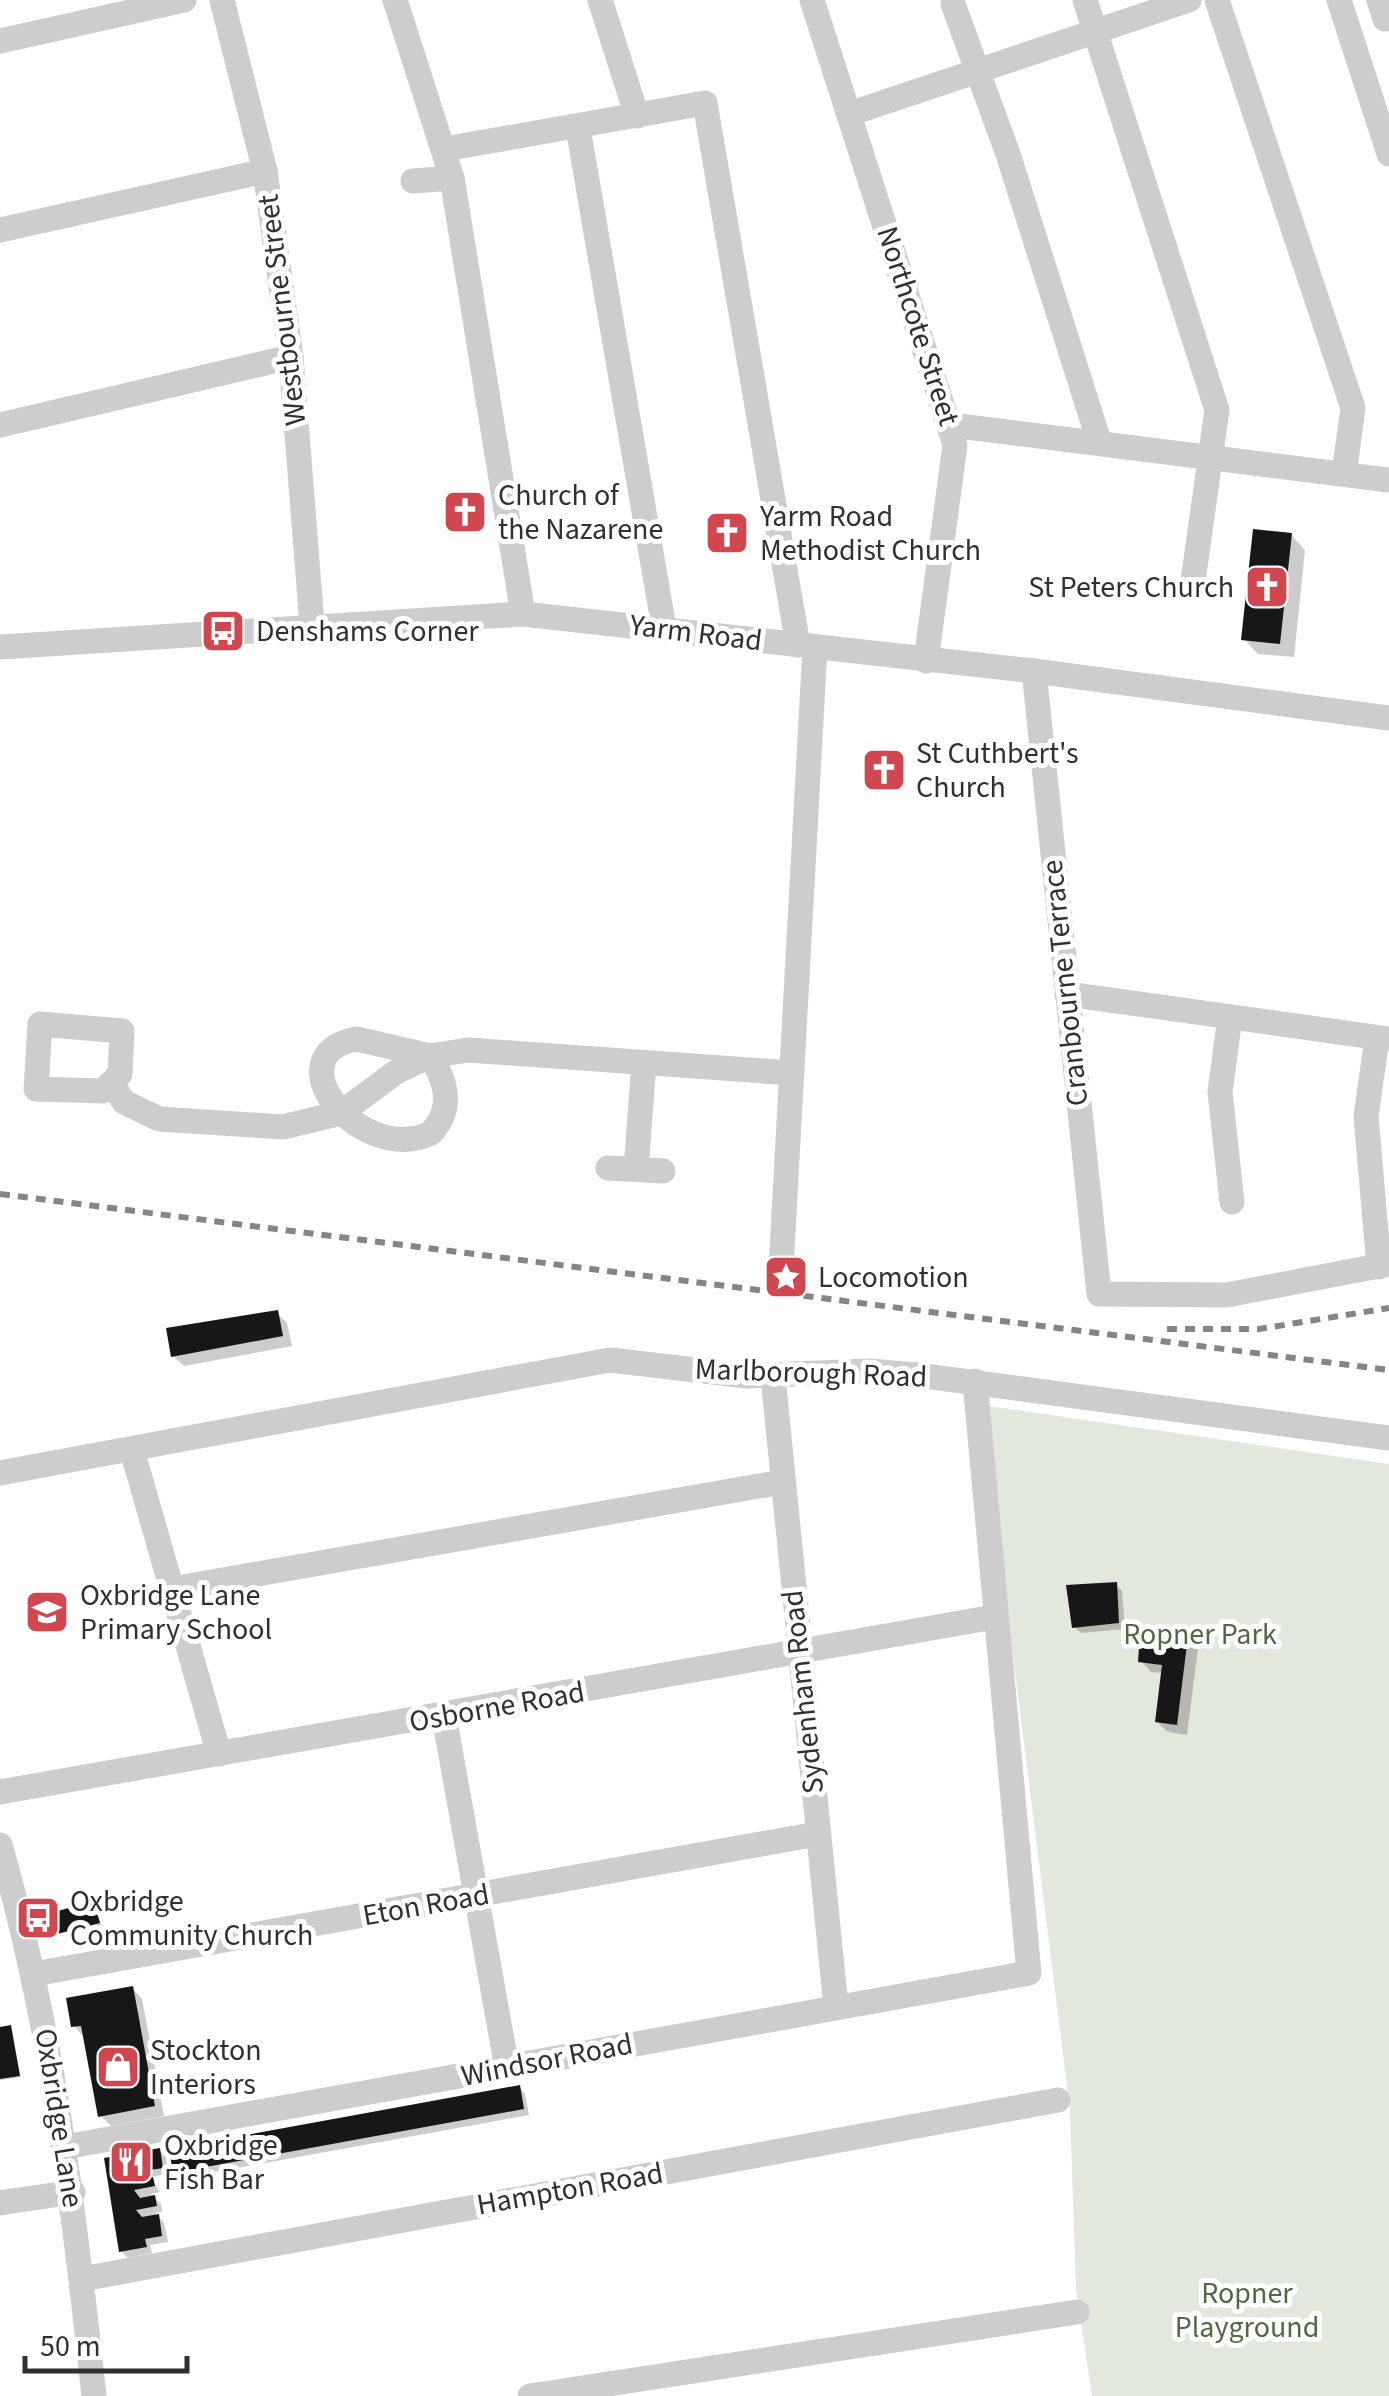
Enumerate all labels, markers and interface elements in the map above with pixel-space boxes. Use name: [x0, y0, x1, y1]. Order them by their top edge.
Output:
street label: Westbourne Street: [246, 192, 318, 428]
street label: Northcote Street: [866, 221, 970, 431]
place label: Church of the Nazarene: [498, 474, 663, 551]
church icon: Church of the Nazarene: [442, 489, 488, 535]
place label: Yarm Road Methodist Church: [759, 495, 981, 572]
church icon: Yarm Road Methodist Church: [704, 510, 750, 556]
church icon: St Peters Church: [1244, 564, 1290, 610]
place label: St Peters Church: [1028, 566, 1234, 609]
street label: Yarm Road: [626, 603, 765, 662]
bus stop icon: Denshams Corner: [200, 608, 246, 654]
place label: Denshams Corner: [256, 610, 479, 653]
place label: St Cuthbert's Church: [916, 732, 1079, 809]
church icon: St Cuthbert's Church: [861, 747, 907, 793]
street label: Cranbourne Terrace: [1031, 858, 1099, 1108]
place icon: Locomotion: [763, 1254, 809, 1300]
place label: Locomotion: [818, 1256, 969, 1299]
street label: Marlborough Road: [694, 1347, 928, 1399]
place label: Oxbridge Lane Primary School: [80, 1574, 272, 1651]
street label: Sydenham Road: [771, 1588, 835, 1796]
school or university icon: Oxbridge Lane Primary School: [24, 1589, 70, 1635]
park label: Ropner Park: [1123, 1613, 1277, 1656]
street label: Osborne Road: [406, 1670, 588, 1744]
street label: Eton Road: [359, 1873, 493, 1937]
place label: Oxbridge Community Church: [70, 1880, 313, 1957]
bus stop icon: Oxbridge Community Church: [15, 1895, 61, 1941]
street label: Windsor Road: [458, 2022, 636, 2098]
street label: Oxbridge Lane: [24, 2025, 94, 2211]
place label: Stockton Interiors: [150, 2029, 262, 2106]
shop icon: Stockton Interiors: [95, 2044, 141, 2090]
place label: Oxbridge Fish Bar: [164, 2124, 278, 2201]
restaurant icon: Oxbridge Fish Bar: [108, 2139, 154, 2185]
street label: Hampton Road: [473, 2151, 667, 2227]
park label: Ropner Playground: [1175, 2272, 1319, 2349]
scale bar: [25, 2311, 188, 2373]
text: 50 m: [40, 2325, 101, 2368]

